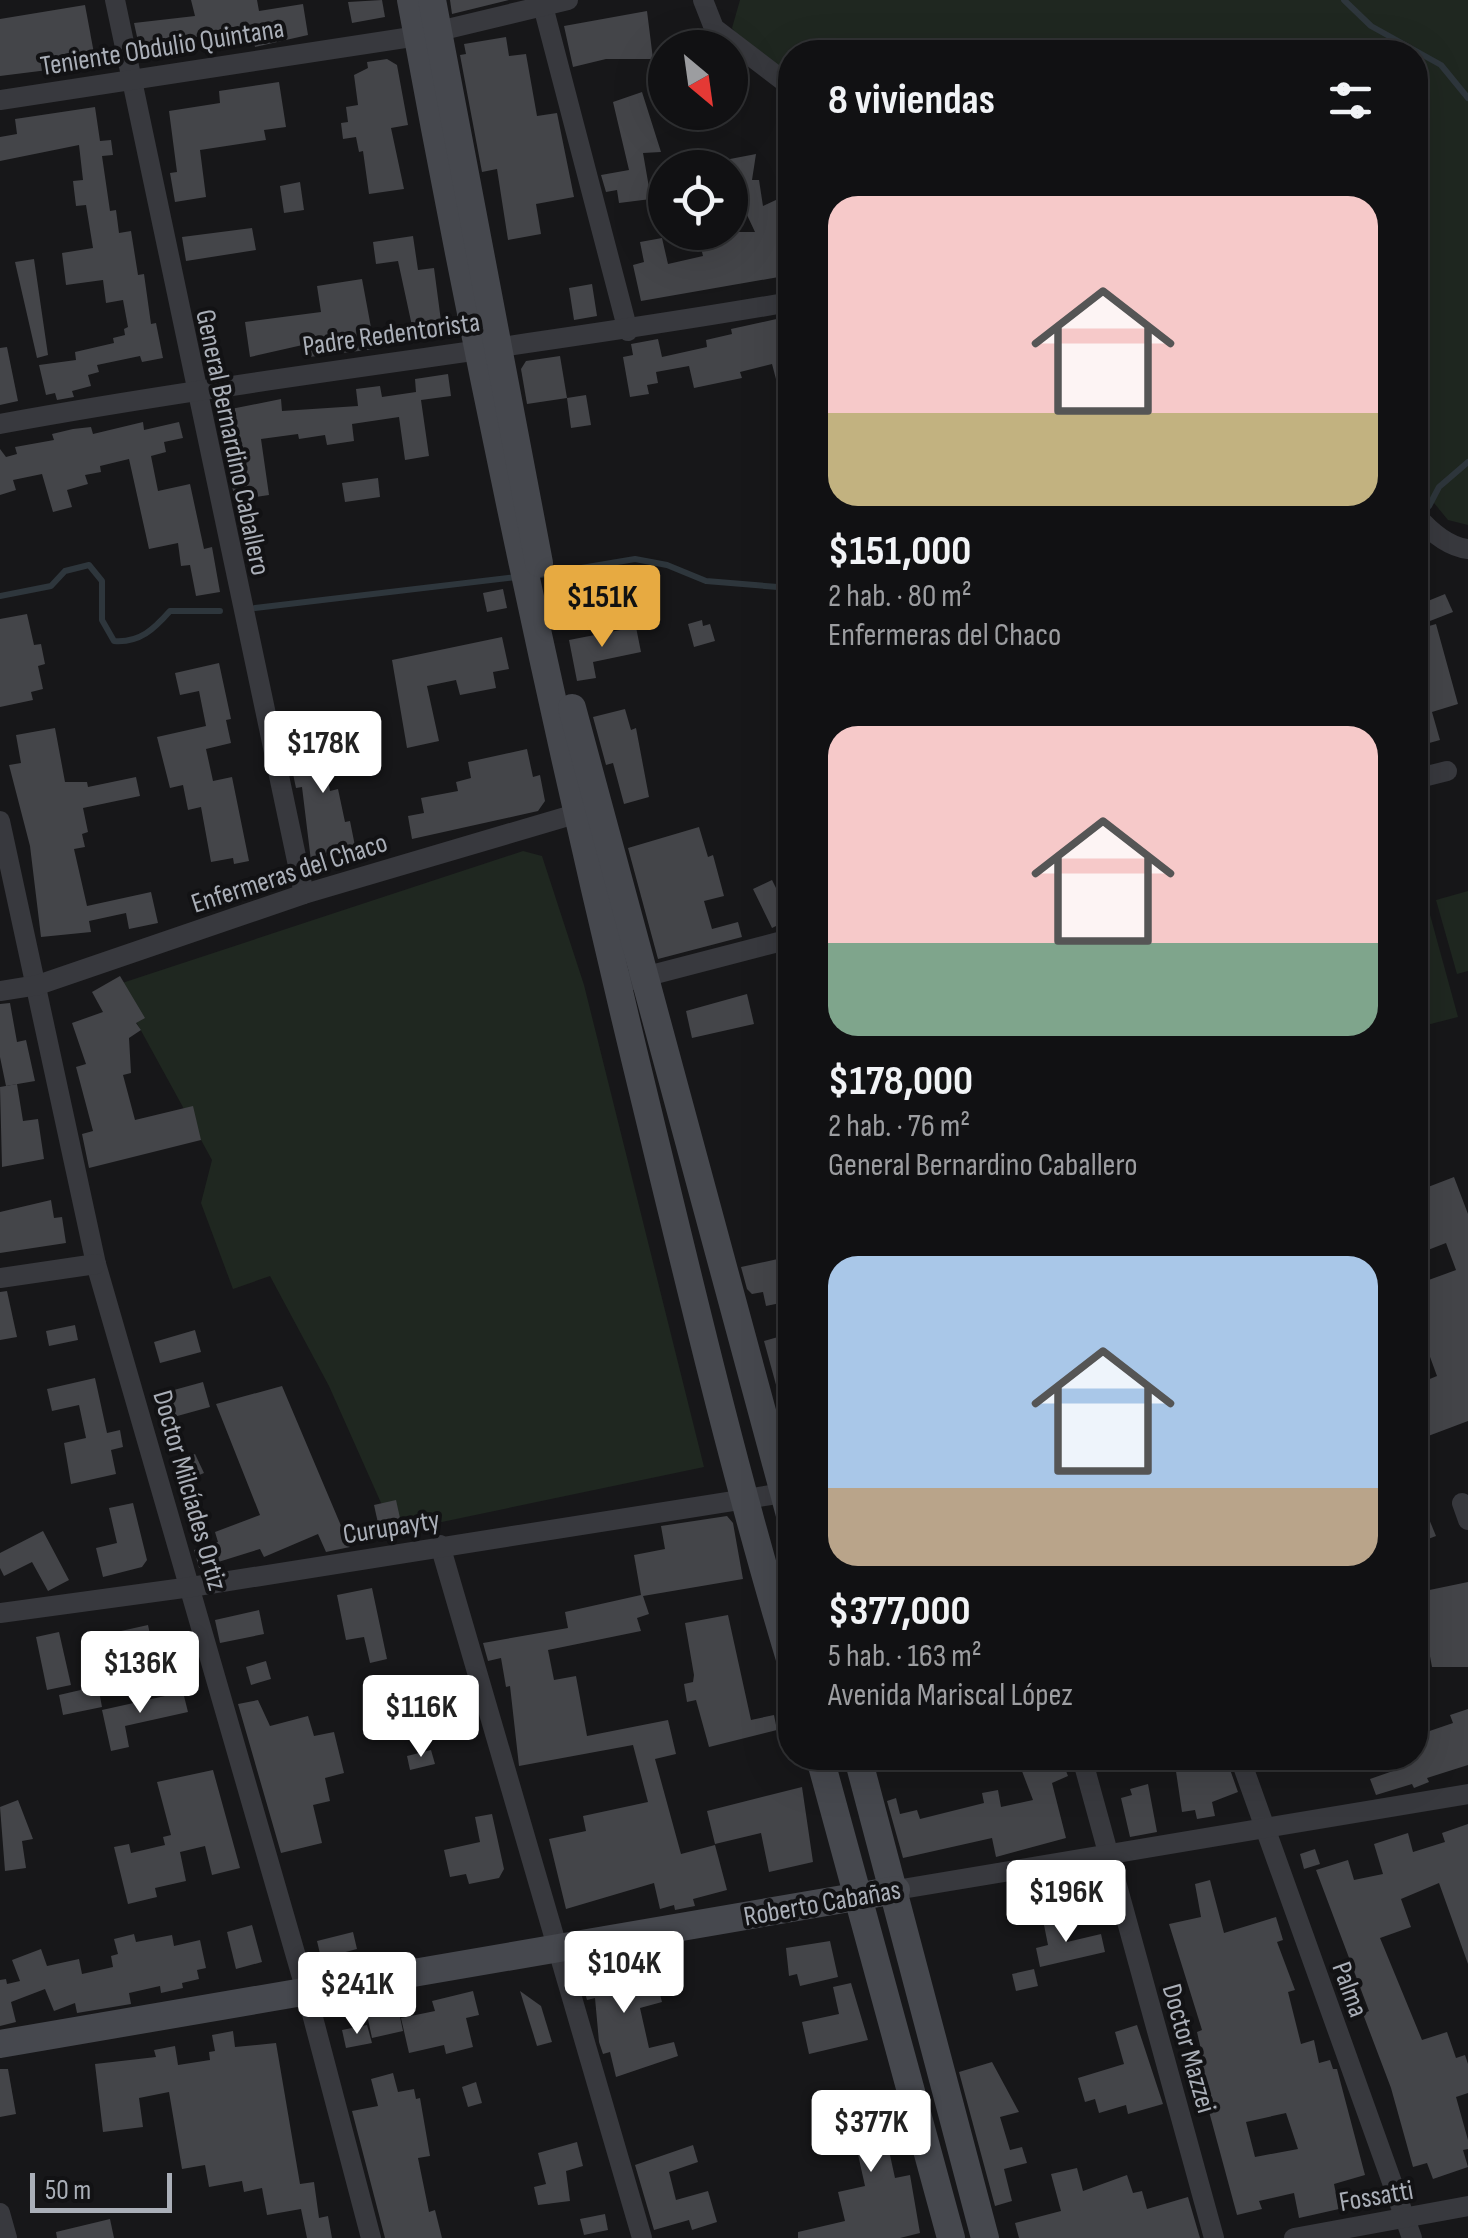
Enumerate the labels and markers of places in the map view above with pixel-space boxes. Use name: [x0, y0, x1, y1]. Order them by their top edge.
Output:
pin: $151K: [532, 565, 672, 650]
pin: $178K: [253, 711, 393, 796]
pin: $136K: [70, 1631, 210, 1716]
pin: $116K: [351, 1675, 491, 1760]
pin: $196K: [996, 1860, 1136, 1945]
pin: $104K: [554, 1931, 694, 2016]
pin: $241K: [287, 1952, 427, 2037]
pin: $377K: [801, 2090, 941, 2175]

